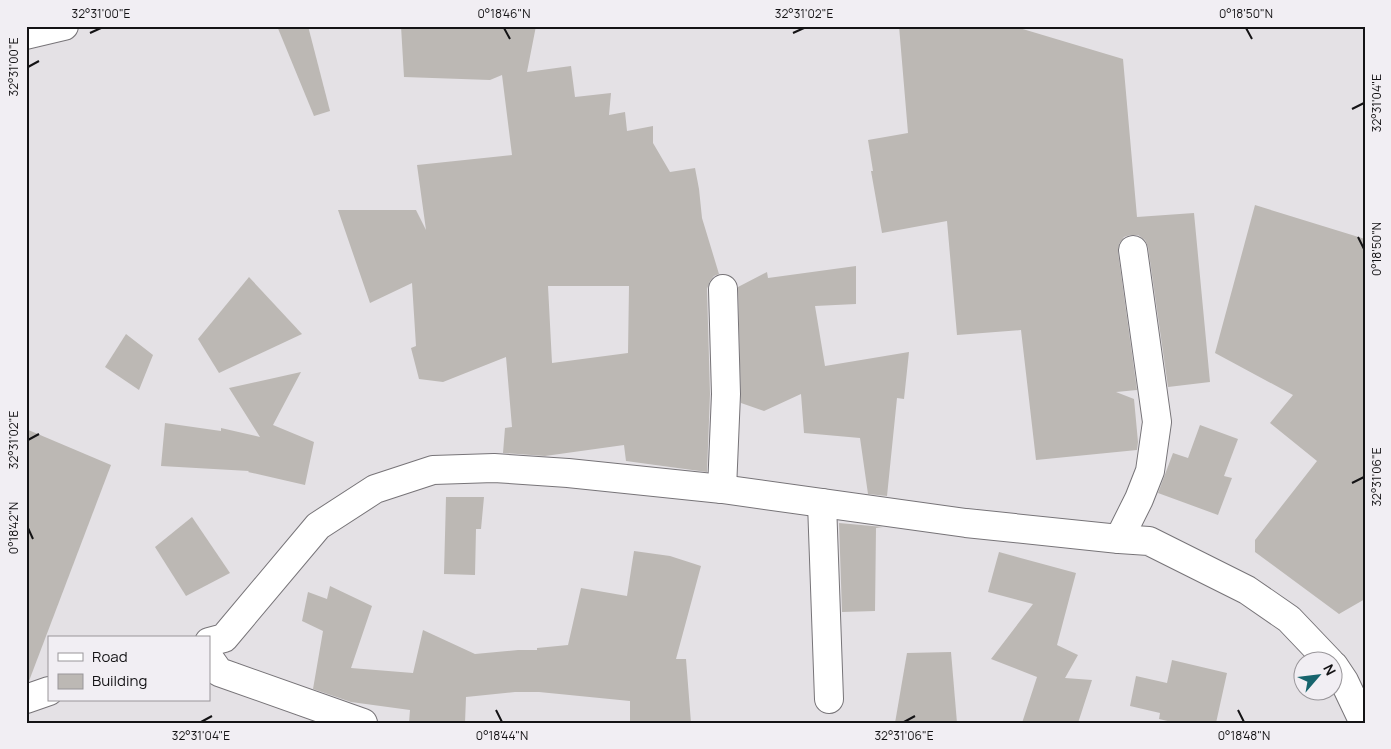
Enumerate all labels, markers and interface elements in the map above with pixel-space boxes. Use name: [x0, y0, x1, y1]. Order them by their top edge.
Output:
text: 32°31'00"E: [72, 5, 131, 22]
text: 0°18'46"N: [478, 5, 530, 22]
text: 32°31'02"E: [775, 5, 833, 22]
text: 0°18'50"N: [1219, 5, 1273, 22]
text: 32°31'00"E: [5, 37, 22, 96]
text: 32°31'04"E: [1368, 74, 1385, 132]
text: 0°18'50"N: [1368, 222, 1385, 276]
text: 32°31'02"E: [5, 411, 22, 469]
text: 32°31'06"E: [1368, 447, 1385, 507]
text: 0°18'42"N: [5, 502, 22, 554]
legend: [48, 636, 210, 702]
text: Road: [92, 646, 128, 667]
north arrow: [1294, 652, 1344, 702]
text: N: [1319, 661, 1341, 679]
text: Building: [92, 670, 147, 691]
text: 32°31'04"E: [172, 727, 230, 744]
text: 0°18'44"N: [476, 727, 528, 744]
text: 32°31'06"E: [874, 727, 934, 744]
text: 0°18'48"N: [1218, 727, 1270, 744]

